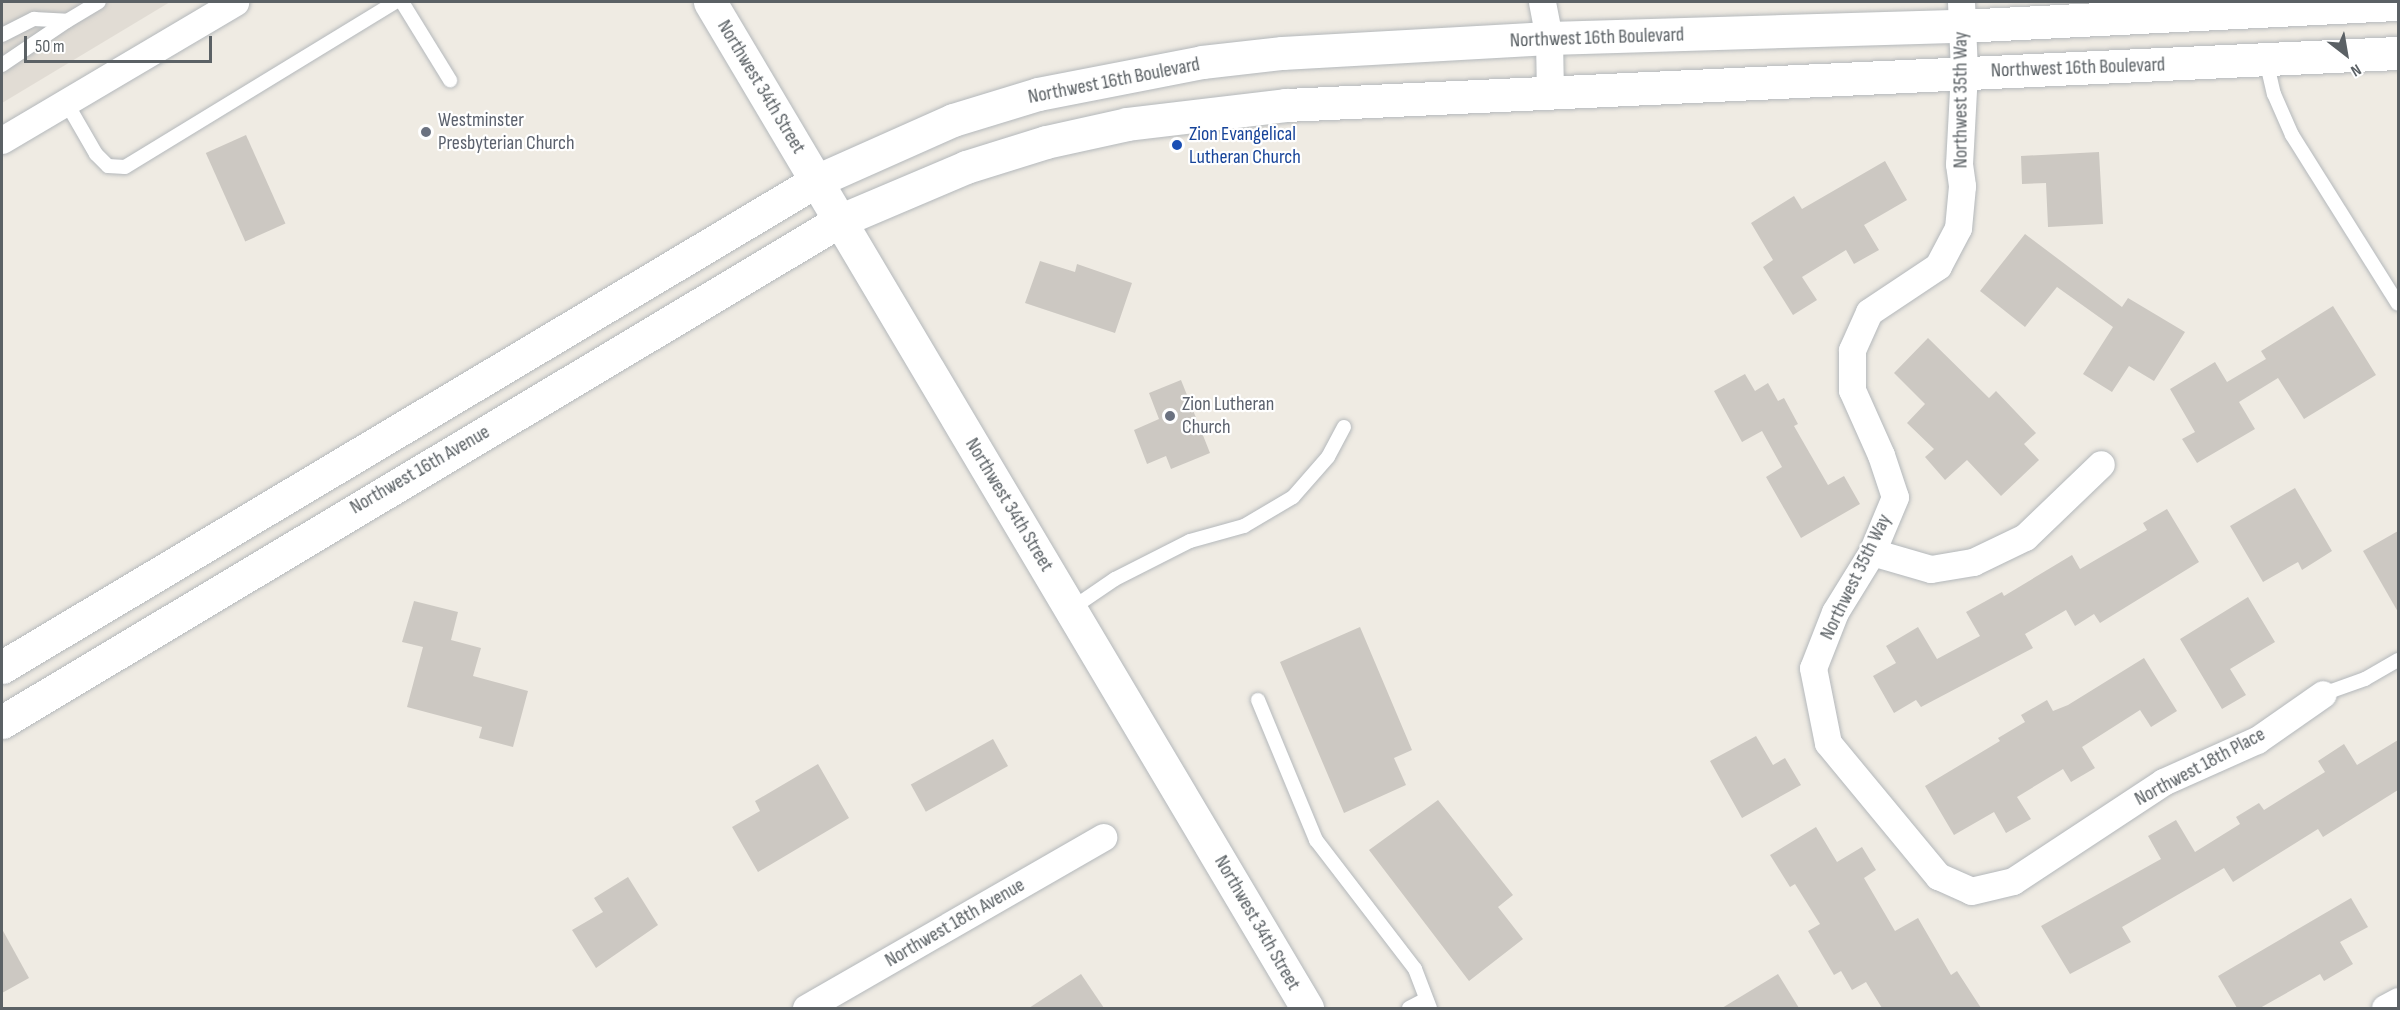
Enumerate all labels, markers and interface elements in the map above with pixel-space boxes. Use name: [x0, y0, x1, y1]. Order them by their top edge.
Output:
street label: Northwest 34th Street: [712, 16, 810, 158]
street label: Northwest 16th Boulevard: [1509, 23, 1685, 53]
scale bar: [27, 24, 214, 62]
north arrow: [2316, 24, 2376, 84]
street label: Northwest 35th Way: [1949, 32, 1973, 168]
text: 50 m: [35, 36, 65, 57]
street label: Northwest 16th Boulevard: [1026, 53, 1202, 109]
street label: Northwest 16th Boulevard: [1990, 53, 2166, 83]
text: N: [2347, 60, 2364, 80]
place label: Westminster Presbyterian Church: [438, 108, 575, 155]
place label: Zion Evangelical Lutheran Church: [1189, 122, 1301, 169]
marker: Westminster Presbyterian Church: [419, 125, 433, 139]
marker: Zion Evangelical Lutheran Church: [1170, 138, 1184, 152]
place label: Zion Lutheran Church: [1182, 392, 1274, 439]
marker: Zion Lutheran Church: [1163, 409, 1177, 423]
street label: Northwest 16th Avenue: [346, 420, 494, 520]
street label: Northwest 34th Street: [960, 434, 1058, 576]
street label: Northwest 35th Way: [1815, 510, 1897, 644]
street label: Northwest 18th Place: [2131, 723, 2269, 811]
street label: Northwest 34th Street: [1209, 851, 1305, 995]
street label: Northwest 18th Avenue: [881, 873, 1029, 973]

